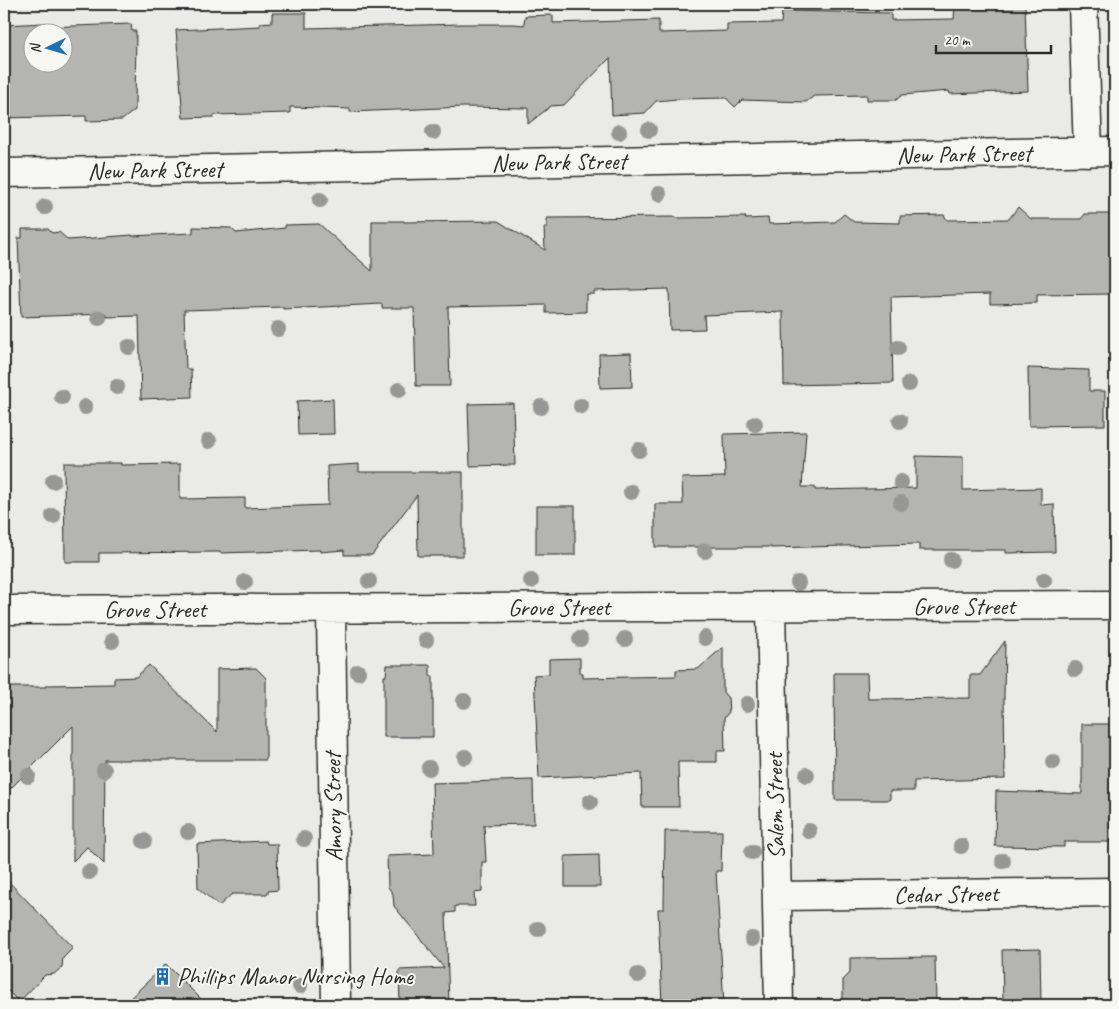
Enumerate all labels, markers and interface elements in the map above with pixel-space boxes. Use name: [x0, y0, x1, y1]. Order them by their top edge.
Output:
north arrow: [22, 22, 72, 72]
scale bar: [936, 22, 1052, 54]
text: 20 m: [944, 31, 971, 50]
text: N: [26, 42, 44, 54]
street label: New Park Street: [896, 138, 1035, 170]
street label: New Park Street: [491, 146, 630, 178]
street label: New Park Street: [87, 154, 226, 186]
street label: Grove Street: [913, 591, 1017, 621]
street label: Grove Street: [508, 592, 612, 622]
street label: Grove Street: [104, 594, 208, 624]
street label: Amory Street: [317, 749, 349, 862]
street label: Salem Street: [759, 751, 791, 859]
street label: Cedar Street: [894, 878, 1001, 910]
place label: Phillips Manor Nursing Home: [177, 961, 415, 991]
building icon: Phillips Manor Nursing Home: [153, 966, 173, 986]

